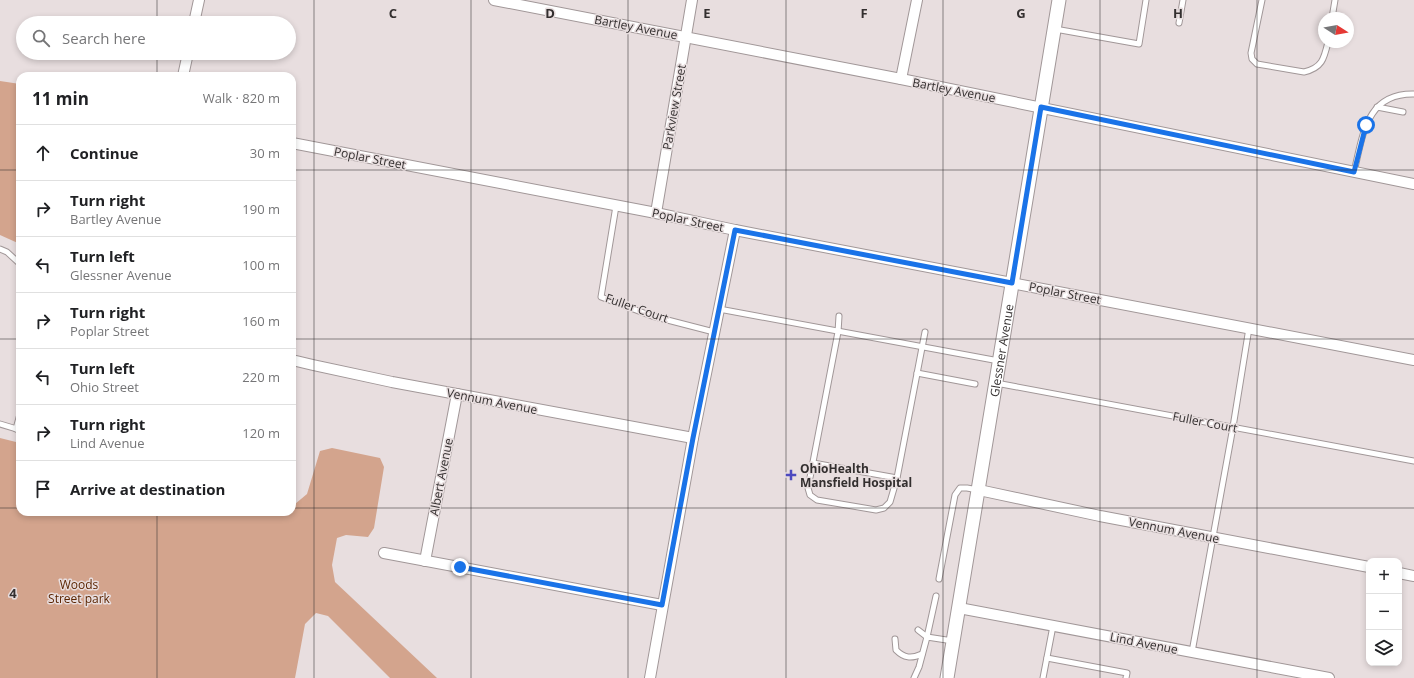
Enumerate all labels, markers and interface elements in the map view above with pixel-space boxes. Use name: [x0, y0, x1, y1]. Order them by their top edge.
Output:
text: C: [389, 4, 397, 22]
text: D: [545, 4, 555, 22]
text: E: [703, 4, 711, 22]
text: F: [860, 4, 868, 22]
text: G: [1016, 4, 1026, 22]
text: H: [1173, 4, 1183, 22]
street label: Bartley Avenue: [593, 11, 679, 43]
north arrow: [1318, 12, 1354, 48]
search box: [16, 16, 296, 60]
icon: search: [30, 27, 52, 49]
text: Search here: [62, 28, 146, 48]
street label: Parkview Street: [658, 63, 690, 151]
street label: Bartley Avenue: [911, 74, 997, 106]
text: 11 min: [32, 87, 89, 110]
text: Walk · 820 m: [203, 89, 280, 107]
route start: [1357, 116, 1375, 134]
icon: ahead: [32, 142, 54, 164]
text: Continue: [70, 143, 138, 163]
street label: Poplar Street: [333, 143, 407, 173]
text: 30 m: [250, 144, 280, 162]
text: Turn right: [70, 190, 145, 210]
icon: right: [32, 198, 54, 220]
text: 190 m: [242, 200, 280, 218]
street label: Poplar Street: [651, 204, 725, 236]
text: Bartley Avenue: [70, 210, 161, 228]
text: Turn left: [70, 246, 135, 266]
icon: left: [32, 254, 54, 276]
text: 100 m: [242, 256, 280, 274]
text: Glessner Avenue: [70, 266, 172, 284]
street label: Poplar Street: [1028, 278, 1102, 308]
street label: Fuller Court: [603, 289, 671, 327]
text: Turn right: [70, 302, 145, 322]
street label: Glessner Avenue: [985, 302, 1017, 398]
icon: right: [32, 310, 54, 332]
text: 160 m: [242, 312, 280, 330]
text: Poplar Street: [70, 322, 149, 340]
text: Turn left: [70, 358, 135, 378]
icon: left: [32, 366, 54, 388]
text: 220 m: [242, 368, 280, 386]
text: Ohio Street: [70, 378, 139, 396]
street label: Vennum Avenue: [445, 384, 539, 418]
street label: Fuller Court: [1171, 407, 1239, 437]
text: Turn right: [70, 414, 145, 434]
icon: right: [32, 422, 54, 444]
text: 120 m: [242, 424, 280, 442]
text: Lind Avenue: [70, 434, 145, 452]
street label: Albert Avenue: [425, 436, 457, 517]
place label: OhioHealth Mansfield Hospital: [800, 460, 912, 491]
marker: OhioHealth Mansfield Hospital: [785, 469, 797, 481]
icon: arrive: [32, 478, 54, 500]
text: Arrive at destination: [70, 479, 225, 499]
street label: Vennum Avenue: [1127, 513, 1221, 547]
route end: [451, 558, 469, 576]
map controls: [1366, 558, 1402, 666]
button: +: [1366, 558, 1402, 594]
park label: Woods Street park: [48, 576, 111, 607]
text: 4: [9, 584, 17, 602]
button: −: [1366, 594, 1402, 630]
street label: Lind Avenue: [1109, 628, 1180, 658]
button: layers: [1366, 630, 1402, 666]

